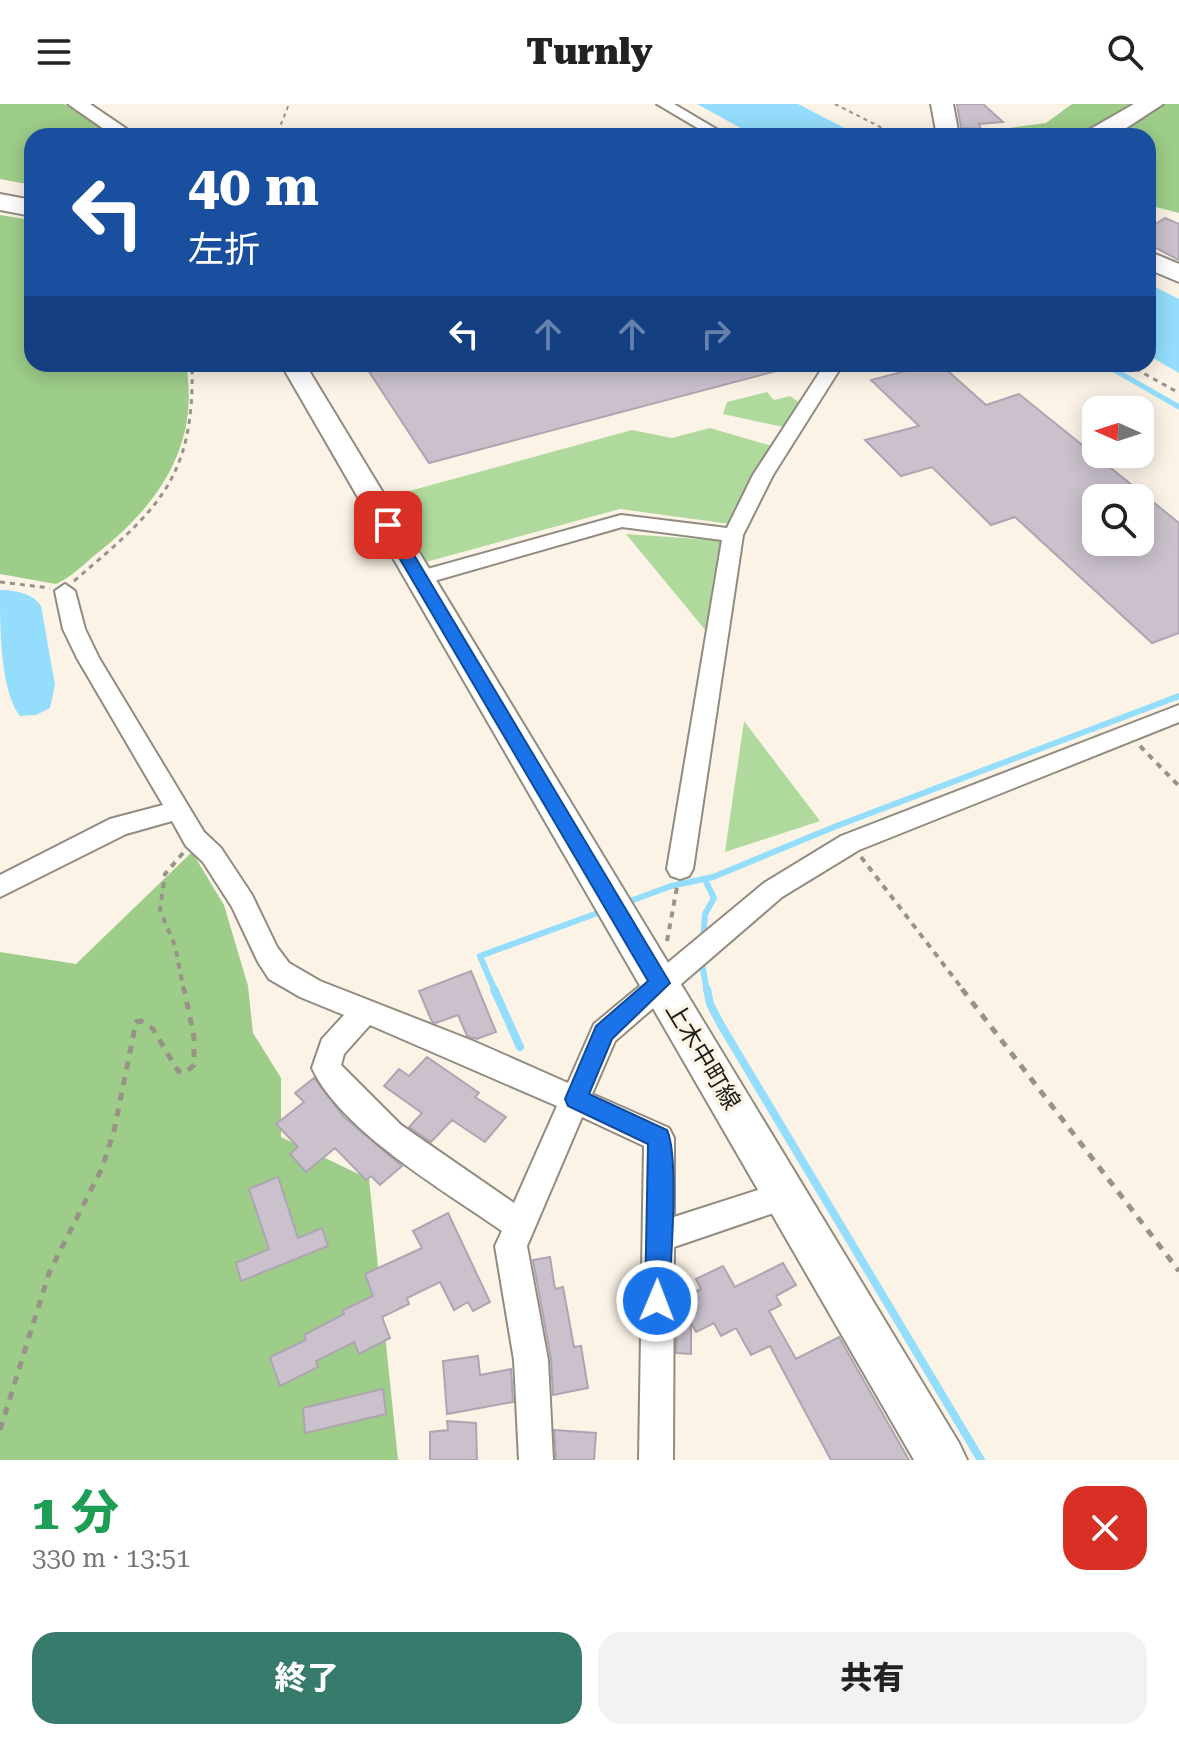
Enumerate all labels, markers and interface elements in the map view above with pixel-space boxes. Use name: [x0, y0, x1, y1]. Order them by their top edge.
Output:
icon: menu: [32, 30, 76, 74]
icon: search: [1103, 30, 1147, 74]
text: Turnly: [526, 31, 653, 73]
text: 40 m: [188, 153, 319, 219]
icon: left: [56, 160, 160, 264]
text: 左折: [188, 229, 260, 271]
icon: left: [442, 312, 486, 356]
icon: ahead: [526, 312, 570, 356]
icon: ahead: [610, 312, 654, 356]
icon: right: [694, 312, 738, 356]
north arrow: [1082, 396, 1154, 468]
map controls: [1082, 396, 1154, 556]
button: search: [1082, 484, 1154, 556]
pin: [354, 491, 422, 559]
icon: arrive: [366, 503, 410, 547]
street label: 上木中町線: [660, 997, 746, 1115]
position arrow: [615, 1259, 699, 1343]
text: 1 分: [32, 1485, 119, 1541]
button: close: [1063, 1486, 1147, 1570]
text: 330 m · 13:51: [32, 1543, 191, 1573]
button: 終了: [32, 1632, 582, 1724]
button: 共有: [598, 1632, 1147, 1724]

